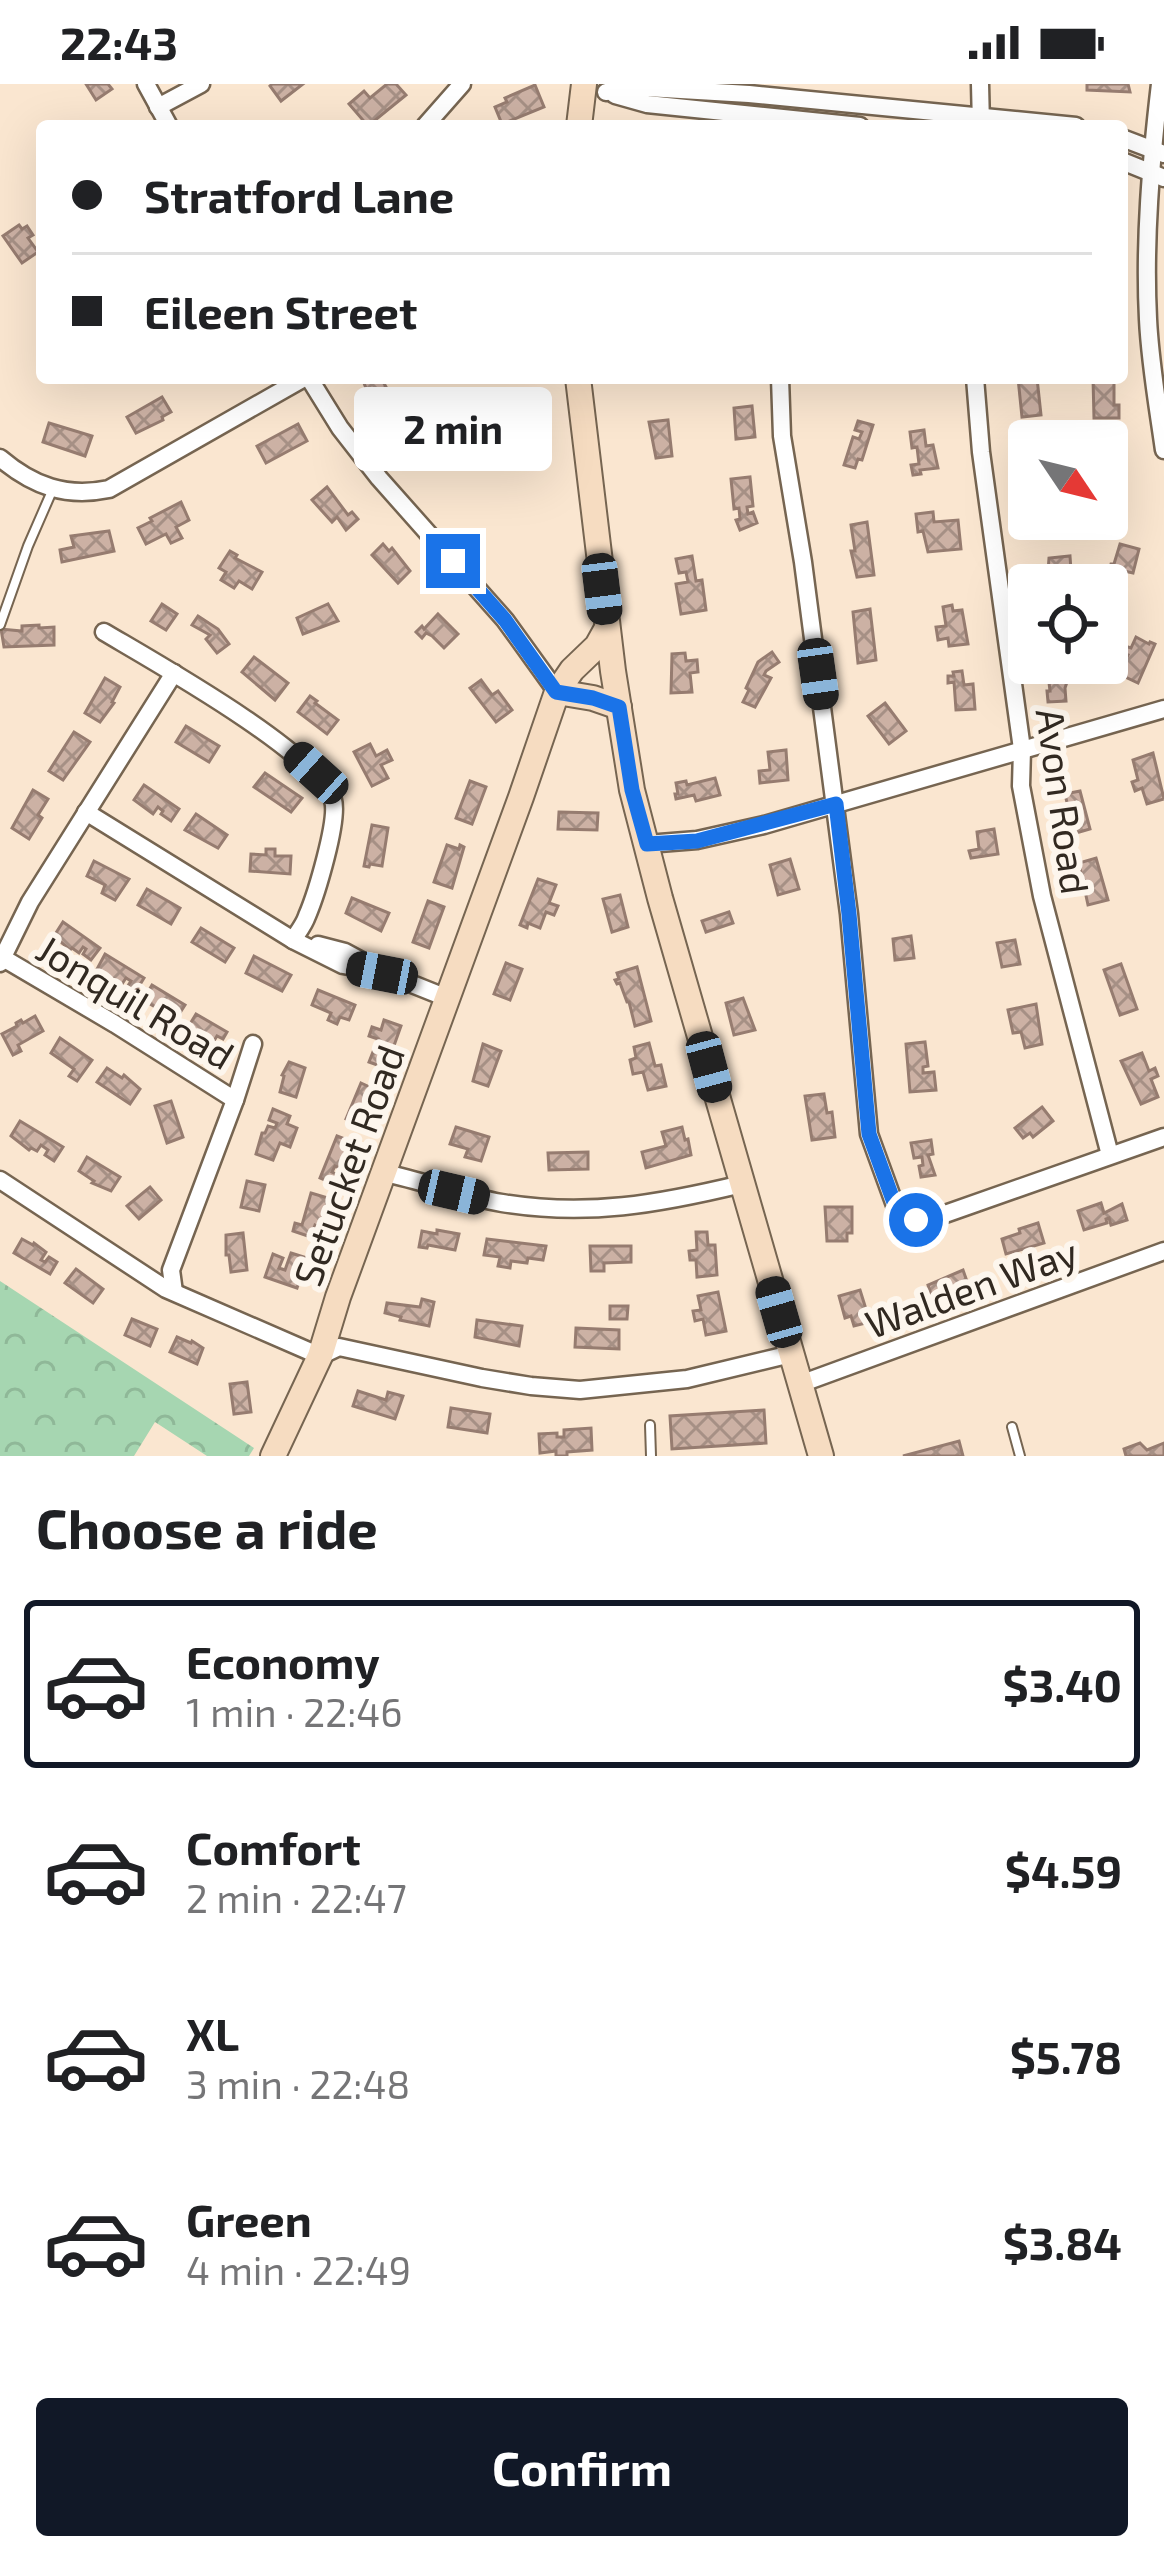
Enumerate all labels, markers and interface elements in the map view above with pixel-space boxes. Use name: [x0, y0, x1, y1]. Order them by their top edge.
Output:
text: 22:43: [60, 15, 178, 69]
text: Stratford Lane: [144, 168, 454, 222]
text: Eileen Street: [144, 284, 417, 338]
callout: 2 min: [354, 387, 552, 471]
text: 2 min: [403, 405, 503, 452]
north arrow: [1008, 420, 1128, 540]
map controls: [1008, 420, 1128, 684]
route end: [426, 534, 480, 588]
car: [580, 551, 624, 627]
button: locate: [1008, 564, 1128, 684]
car: [795, 636, 841, 712]
street label: Avon Road: [1028, 705, 1100, 897]
car: [277, 736, 355, 810]
street label: Jonquil Road: [29, 924, 243, 1078]
car: [343, 948, 421, 998]
car: [682, 1028, 736, 1106]
street label: Setucket Road: [283, 1038, 413, 1292]
car: [415, 1166, 493, 1218]
route start: [889, 1193, 943, 1247]
street label: Walden Way: [859, 1227, 1083, 1347]
car: [752, 1272, 806, 1352]
text: Choose a ride: [36, 1495, 378, 1560]
icon: car: [42, 1630, 150, 1738]
text: Economy: [186, 1634, 380, 1688]
text: $3.40: [1003, 1657, 1122, 1711]
text: 1 min · 22:46: [186, 1688, 403, 1735]
icon: car: [42, 1816, 150, 1924]
text: Comfort: [186, 1820, 361, 1874]
text: $4.59: [1005, 1843, 1122, 1897]
text: 2 min · 22:47: [186, 1874, 407, 1921]
icon: car: [42, 2002, 150, 2110]
text: XL: [186, 2006, 239, 2060]
text: $5.78: [1010, 2029, 1122, 2083]
text: 3 min · 22:48: [186, 2060, 410, 2107]
icon: car: [42, 2188, 150, 2296]
text: Green: [186, 2192, 312, 2246]
text: $3.84: [1003, 2215, 1122, 2269]
text: 4 min · 22:49: [186, 2246, 411, 2293]
button: Confirm: [36, 2398, 1128, 2536]

